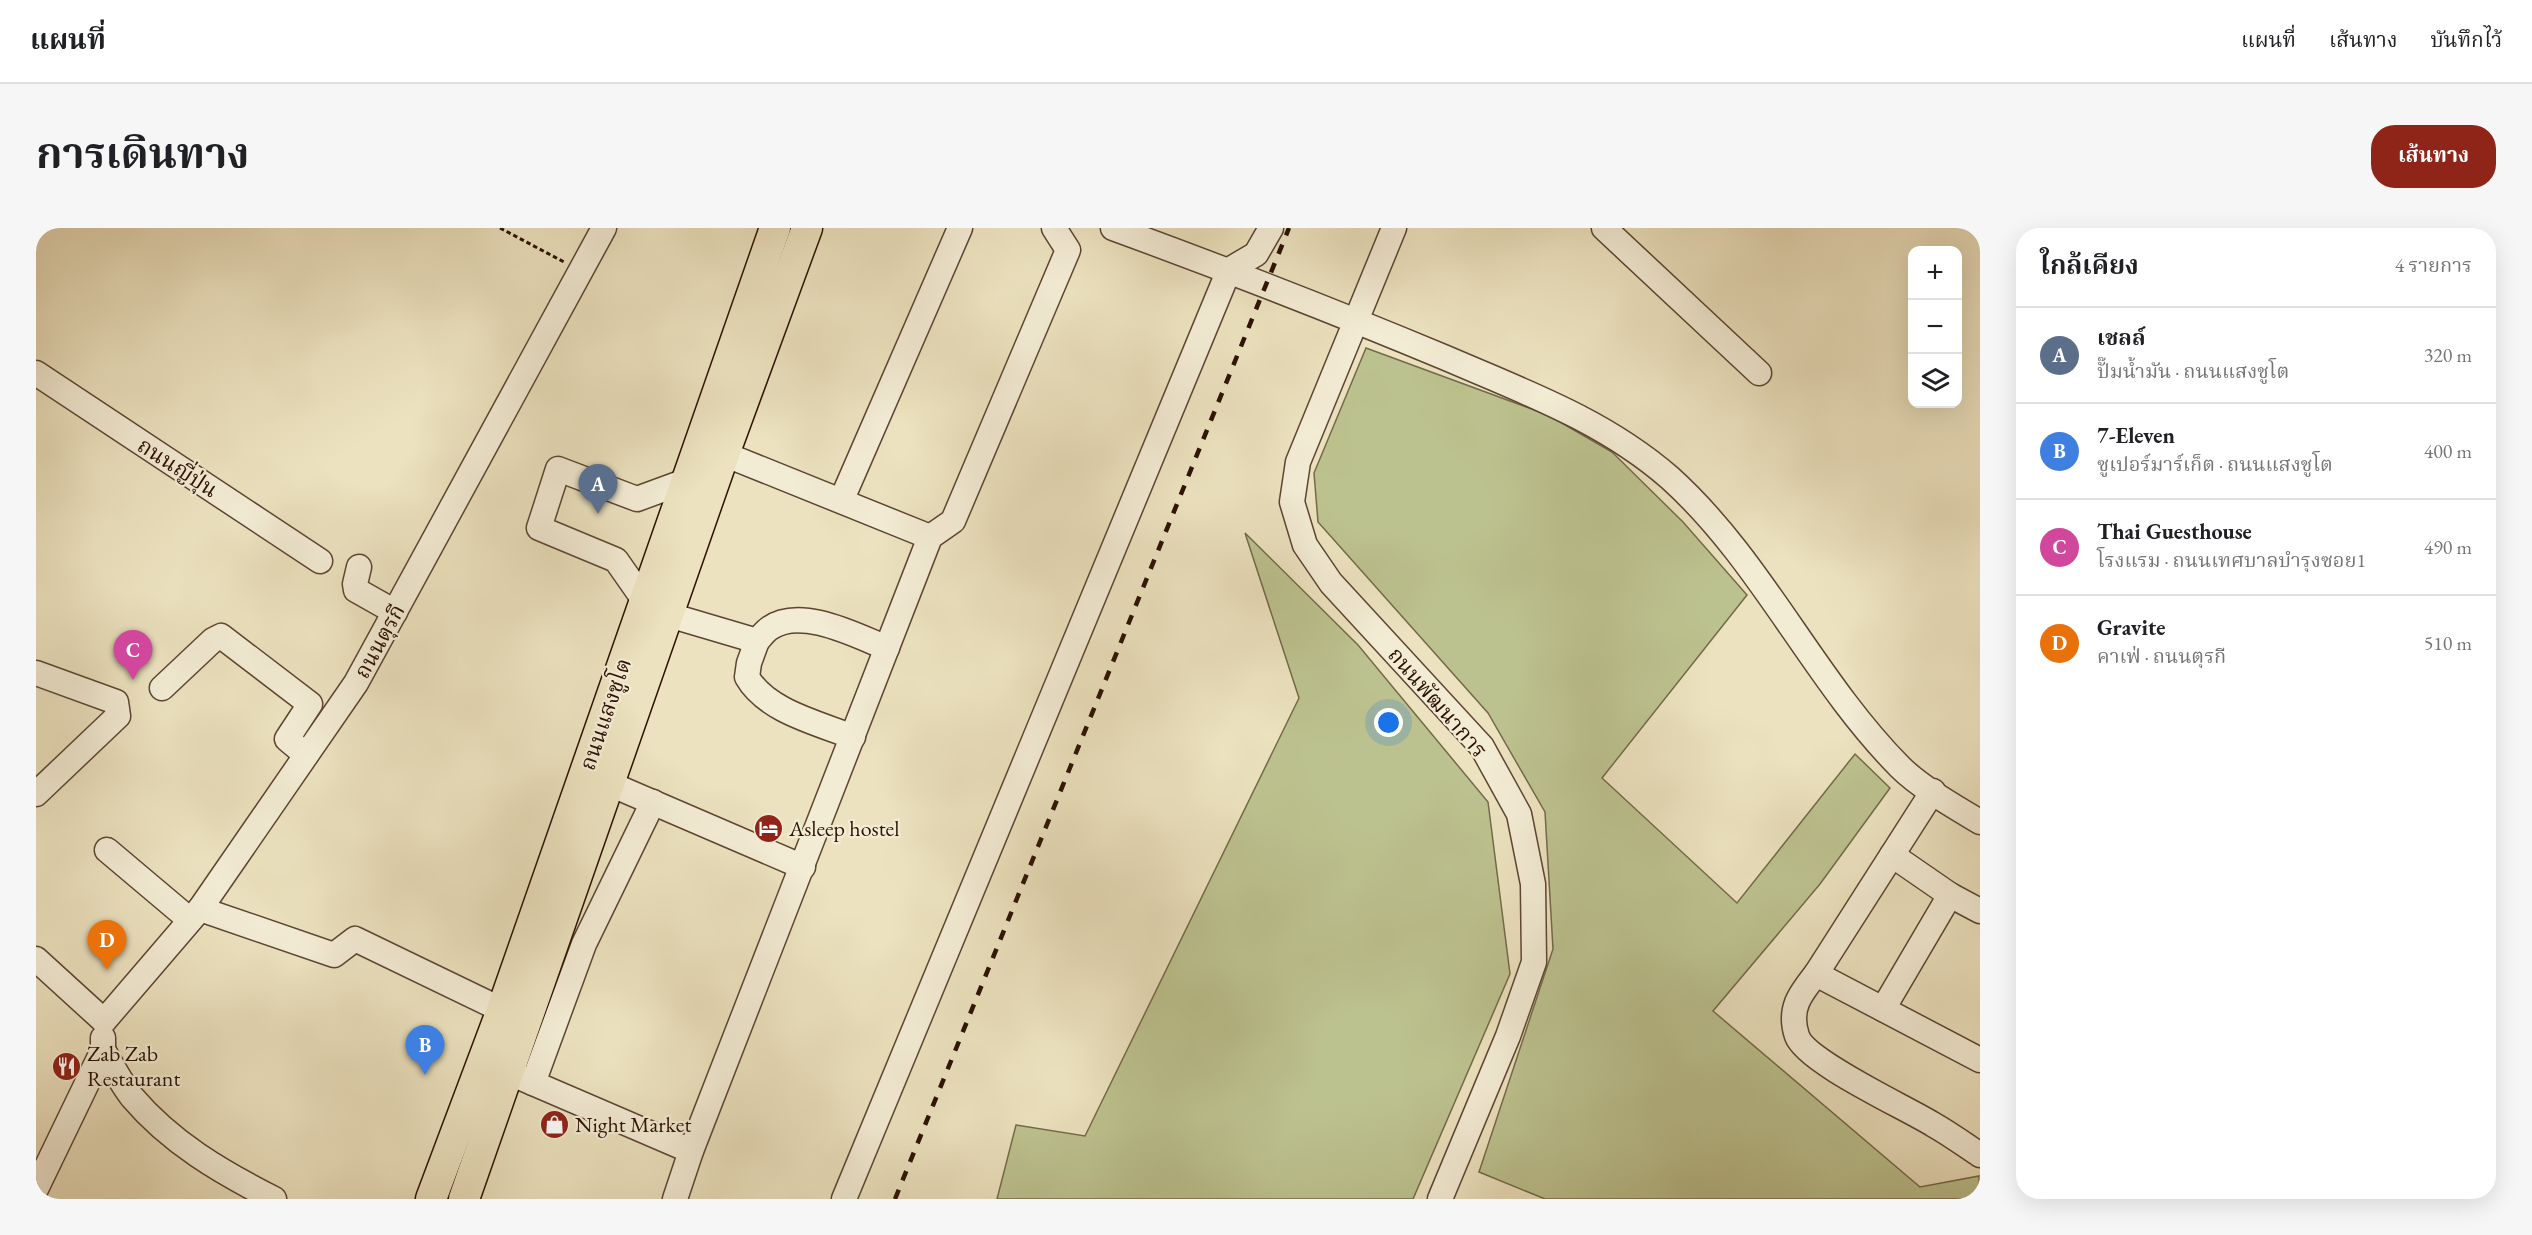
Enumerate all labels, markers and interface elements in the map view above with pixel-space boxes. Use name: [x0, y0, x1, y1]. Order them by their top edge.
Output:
text: แผนที่: [30, 21, 106, 57]
text: แผนที่: [2241, 26, 2296, 53]
text: เส้นทาง: [2329, 26, 2397, 53]
text: บันทึกไว้: [2430, 26, 2502, 53]
button: เส้นทาง: [2371, 125, 2496, 188]
text: การเดินทาง: [36, 126, 249, 181]
map controls: [1908, 246, 1962, 408]
button: +: [1908, 246, 1962, 300]
text: ใกล้เคียง: [2040, 248, 2139, 282]
text: 4 รายการ: [2395, 252, 2472, 278]
button: −: [1908, 300, 1962, 354]
text: เชลล์: [2097, 323, 2146, 352]
text: A: [2052, 342, 2067, 368]
text: 320 m: [2424, 342, 2472, 368]
button: layers: [1908, 354, 1962, 408]
text: ปั๊มน้ำมัน · ถนนแสงชูโต: [2097, 358, 2289, 384]
text: 7-Eleven: [2097, 421, 2175, 450]
street label: ถนนญี่ปุ่น: [132, 429, 225, 504]
text: B: [2053, 438, 2066, 464]
text: 400 m: [2424, 438, 2472, 464]
text: ซูเปอร์มาร์เก็ต · ถนนแสงชูโต: [2097, 451, 2333, 477]
pin: A: [578, 464, 618, 514]
text: Thai Guesthouse: [2097, 517, 2252, 546]
text: C: [2052, 534, 2067, 560]
text: 490 m: [2424, 534, 2472, 560]
text: โรงแรม · ถนนเทศบาลบำรุงซอย1: [2097, 547, 2366, 573]
street label: ถนนตุรกี: [347, 599, 412, 684]
text: Gravite: [2097, 613, 2165, 642]
pin: C: [114, 630, 152, 680]
text: D: [2052, 630, 2067, 656]
text: 510 m: [2424, 630, 2472, 656]
street label: ถนนพัฒนาการ: [1381, 641, 1494, 764]
text: คาเฟ่ · ถนนตุรกี: [2097, 643, 2226, 669]
street label: ถนนแสงชูโต: [573, 654, 638, 774]
your location: [1374, 708, 1403, 737]
hotel icon: Asleep hostel: [752, 812, 784, 844]
place label: Asleep hostel: [788, 814, 899, 843]
pin: D: [88, 920, 126, 970]
pin: B: [406, 1026, 444, 1075]
place label: Zab Zab Restaurant: [87, 1039, 180, 1093]
restaurant icon: Zab Zab Restaurant: [50, 1050, 82, 1082]
shop icon: Night Market: [538, 1108, 570, 1140]
place label: Night Market: [575, 1110, 691, 1139]

